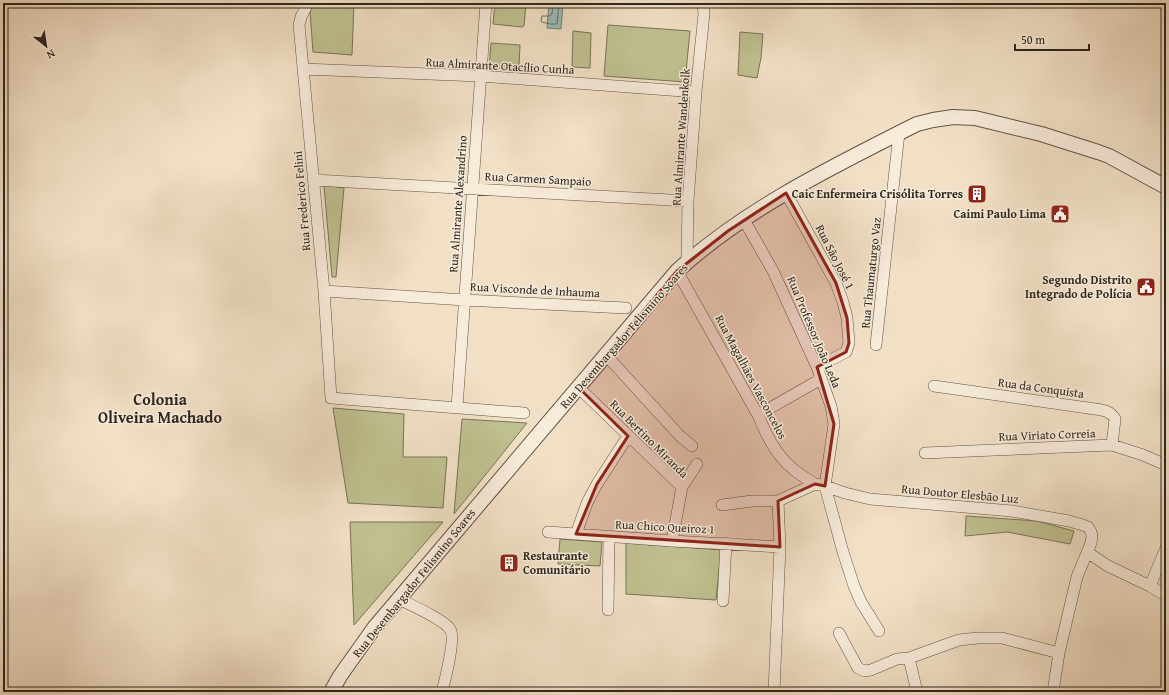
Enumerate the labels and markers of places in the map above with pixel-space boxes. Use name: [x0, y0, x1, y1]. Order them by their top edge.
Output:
building icon: Caic Enfermeira Crisólita Torres: [966, 183, 988, 205]
place label: Caic Enfermeira Crisólita Torres: [792, 185, 963, 202]
public building icon: Caimi Paulo Lima: [1049, 203, 1071, 225]
place label: Caimi Paulo Lima: [954, 205, 1047, 222]
place label: Segundo Distrito Integrado de Polícia: [1025, 271, 1133, 302]
public building icon: Segundo Distrito Integrado de Polícia: [1135, 276, 1157, 298]
place label: Restaurante Comunitário: [523, 547, 591, 578]
building icon: Restaurante Comunitário: [498, 552, 520, 574]

